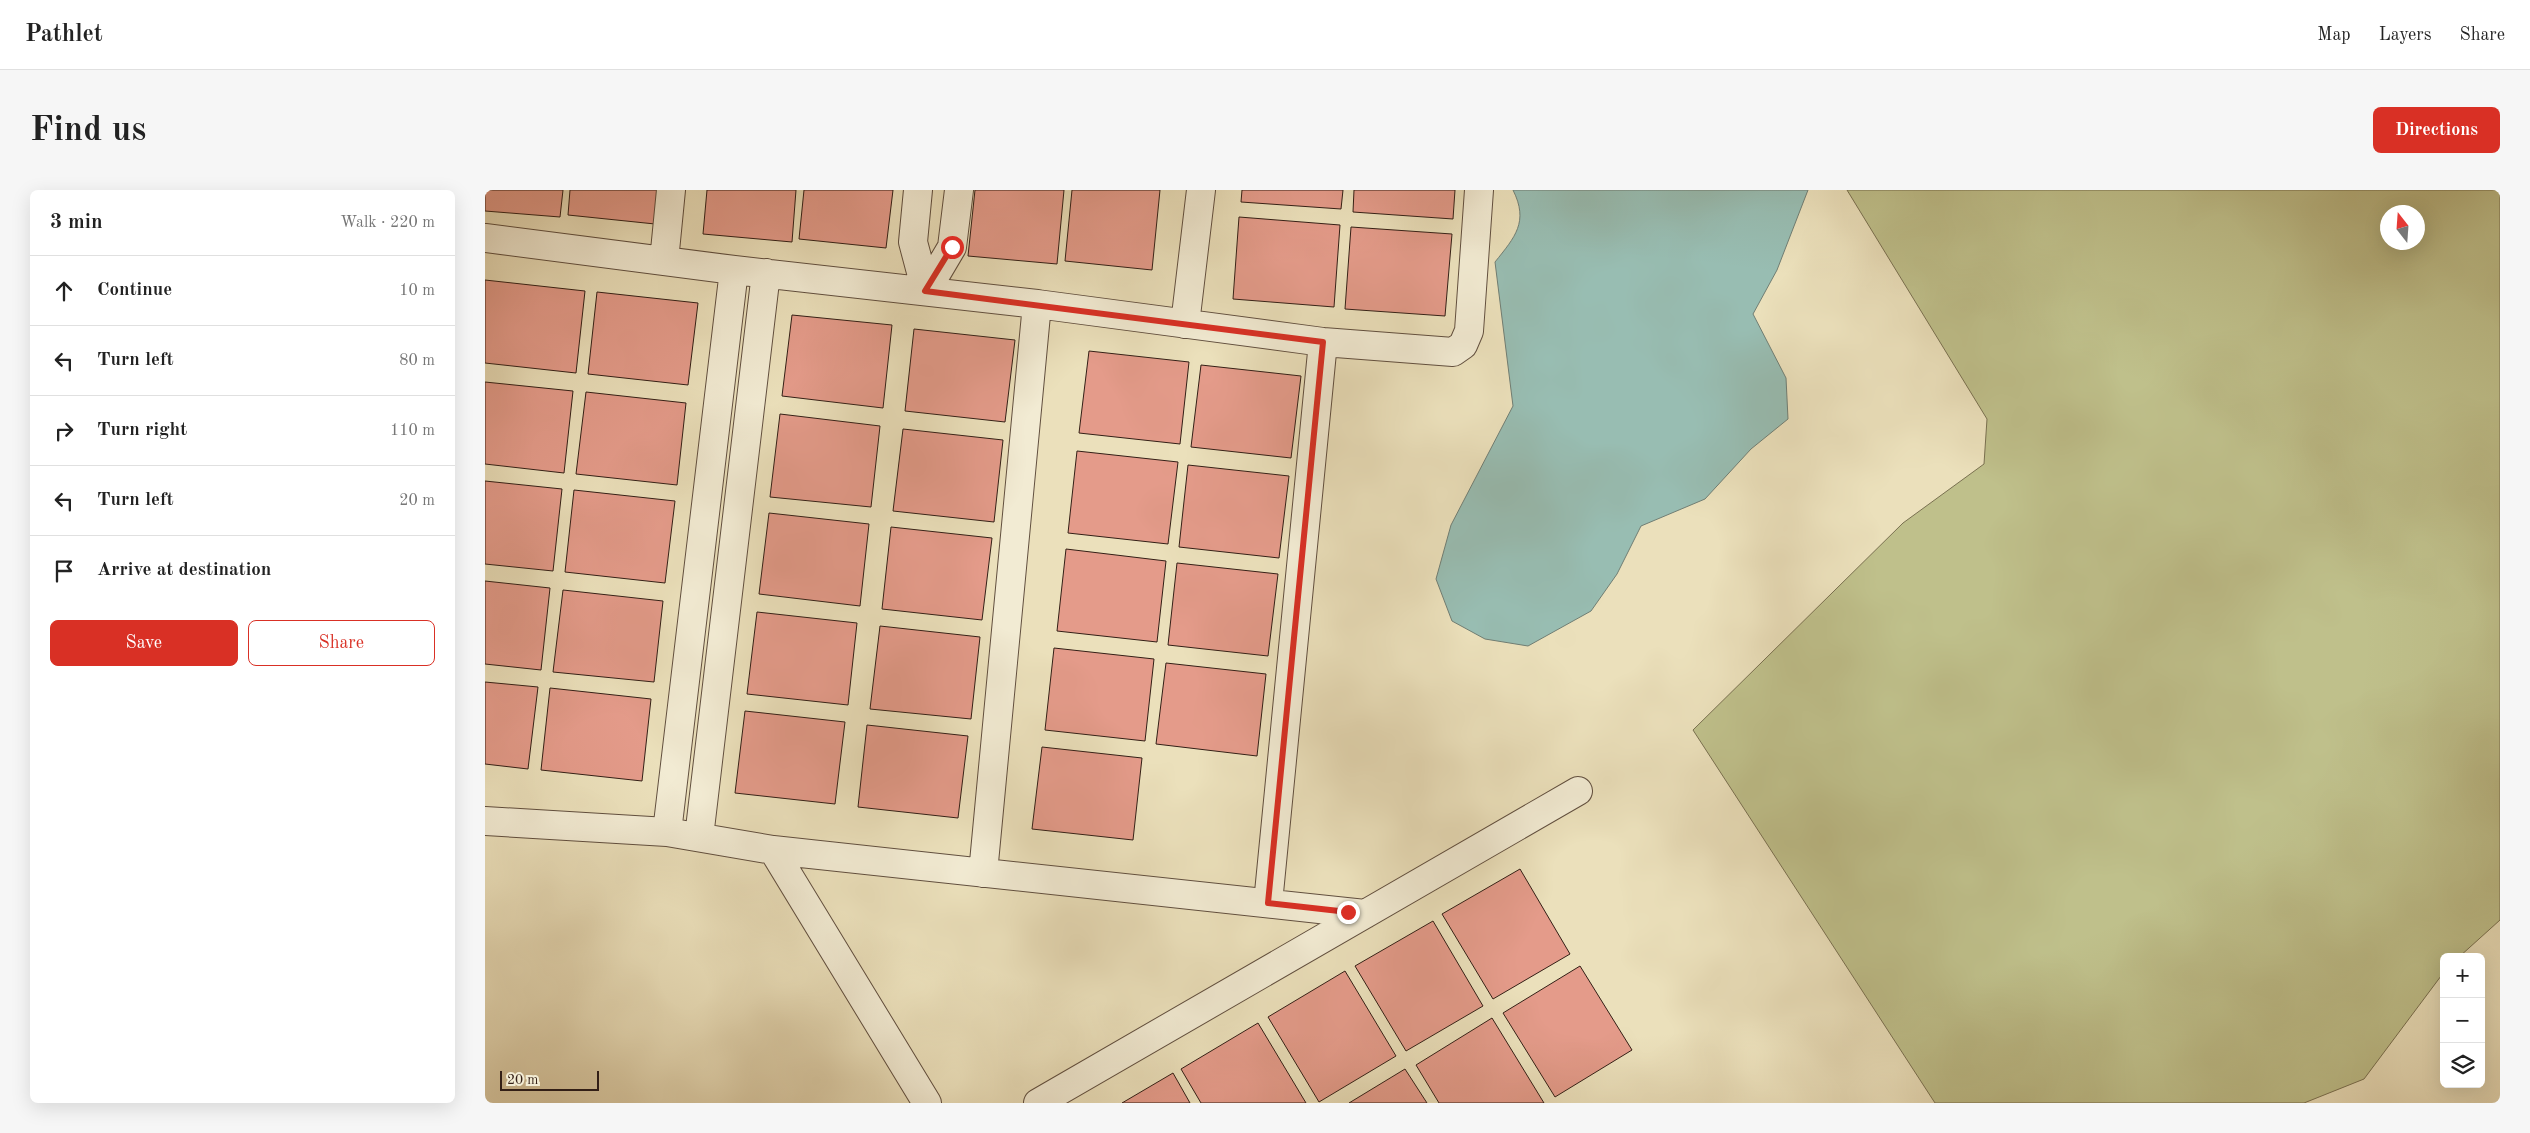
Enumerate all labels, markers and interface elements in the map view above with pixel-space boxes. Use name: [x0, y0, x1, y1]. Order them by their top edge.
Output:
text: Pathlet: [25, 23, 103, 47]
text: Map: [2317, 26, 2351, 44]
text: Layers: [2379, 26, 2431, 44]
text: Share: [2459, 26, 2505, 44]
button: Directions: [2373, 107, 2500, 153]
text: Find us: [30, 113, 146, 148]
north arrow: [2380, 205, 2425, 250]
text: 3 min: [50, 212, 103, 233]
text: Walk · 220 m: [340, 215, 435, 231]
route start: [941, 236, 964, 259]
icon: ahead: [50, 277, 78, 305]
text: Continue: [97, 281, 172, 300]
text: 10 m: [399, 283, 435, 299]
icon: left: [50, 347, 78, 375]
text: Turn left: [97, 351, 174, 370]
text: 80 m: [399, 353, 435, 369]
icon: right: [50, 417, 78, 445]
text: Turn right: [97, 421, 187, 440]
text: 110 m: [390, 423, 435, 439]
icon: left: [50, 487, 78, 515]
text: Turn left: [97, 491, 174, 510]
text: 20 m: [399, 493, 435, 509]
icon: arrive: [50, 557, 78, 585]
text: Arrive at destination: [97, 561, 271, 580]
button: Save: [50, 620, 238, 666]
button: Share: [248, 620, 435, 666]
route end: [1337, 901, 1360, 924]
map controls: [2440, 953, 2485, 1088]
button: +: [2440, 953, 2485, 998]
button: −: [2440, 998, 2485, 1043]
button: layers: [2440, 1043, 2485, 1088]
scale bar: [500, 1068, 599, 1091]
text: 20 m: [507, 1073, 538, 1087]

